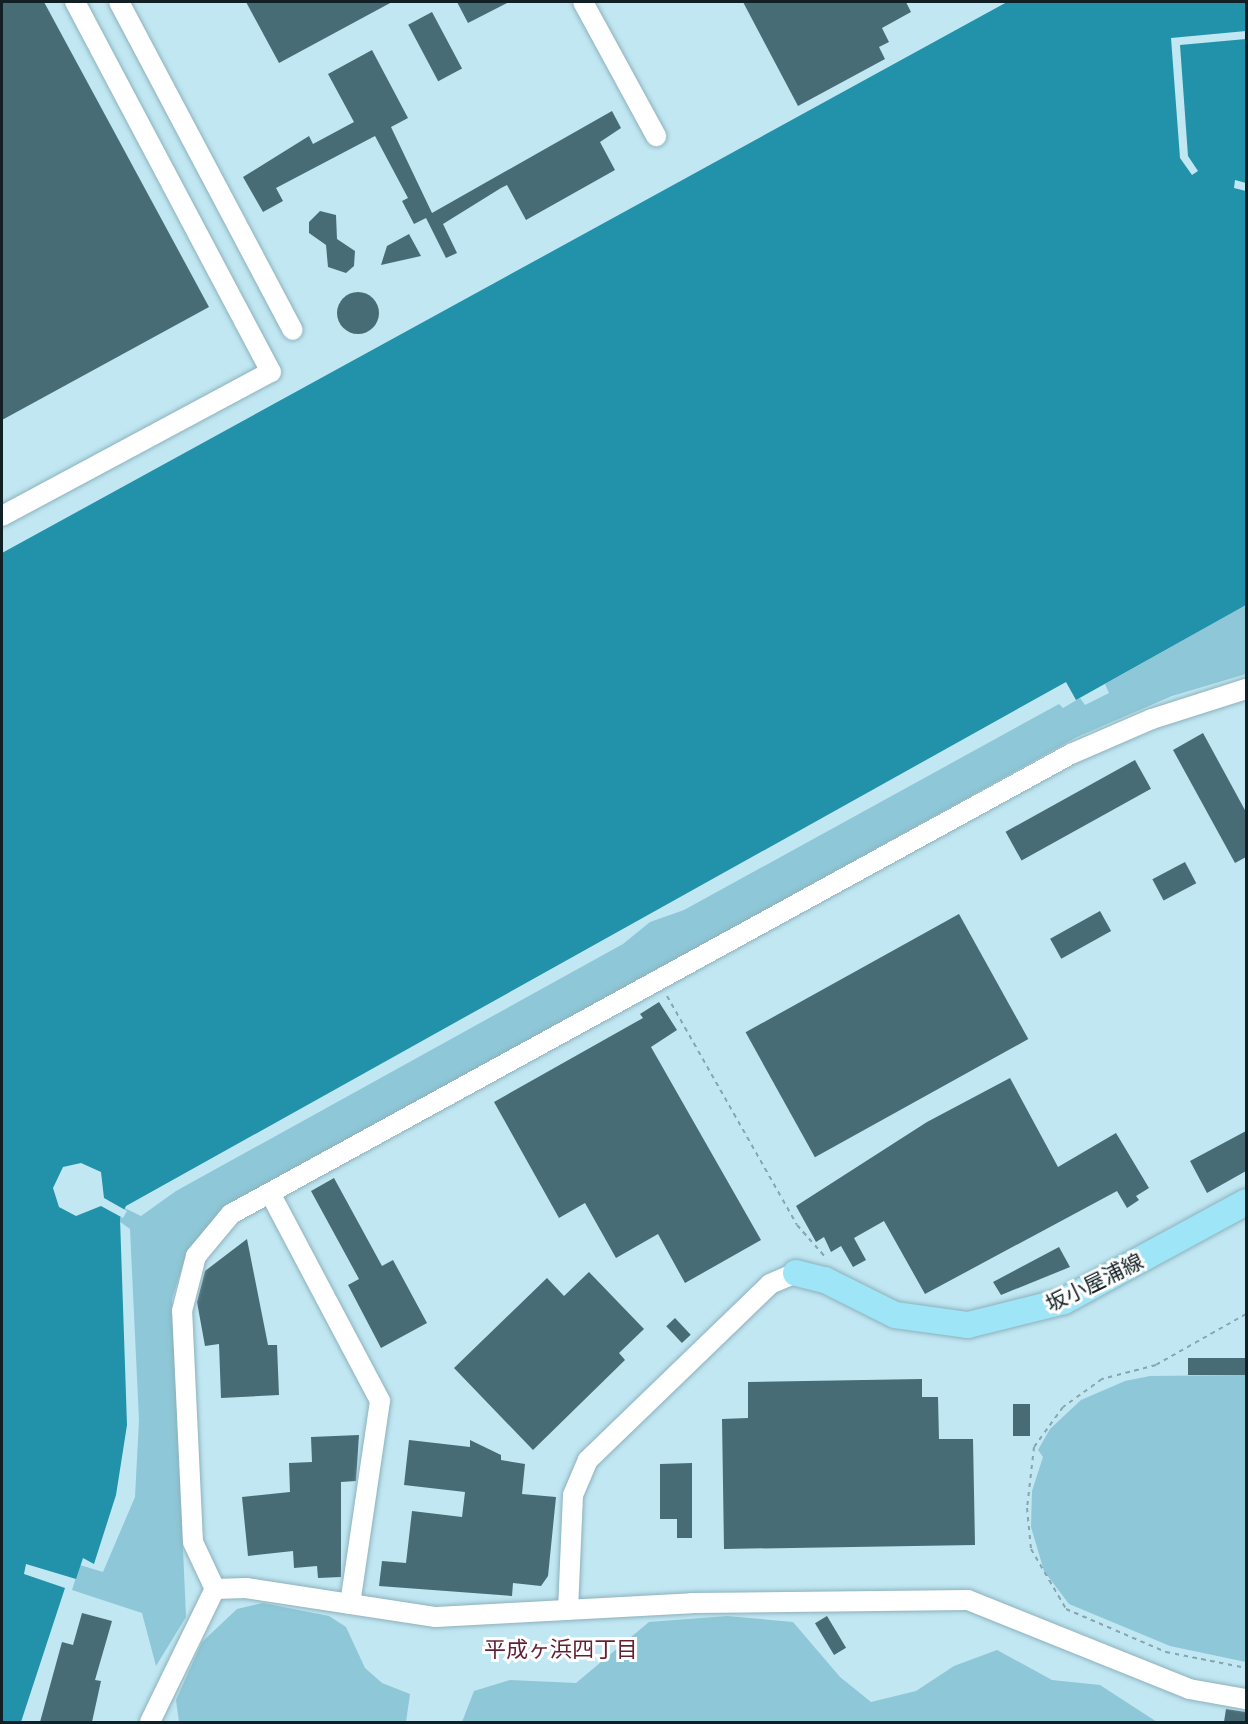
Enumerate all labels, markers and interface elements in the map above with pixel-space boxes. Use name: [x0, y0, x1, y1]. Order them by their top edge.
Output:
street label: 坂小屋浦線: [1041, 1248, 1147, 1316]
district label: 平成ヶ浜四丁目: [484, 1636, 638, 1662]

